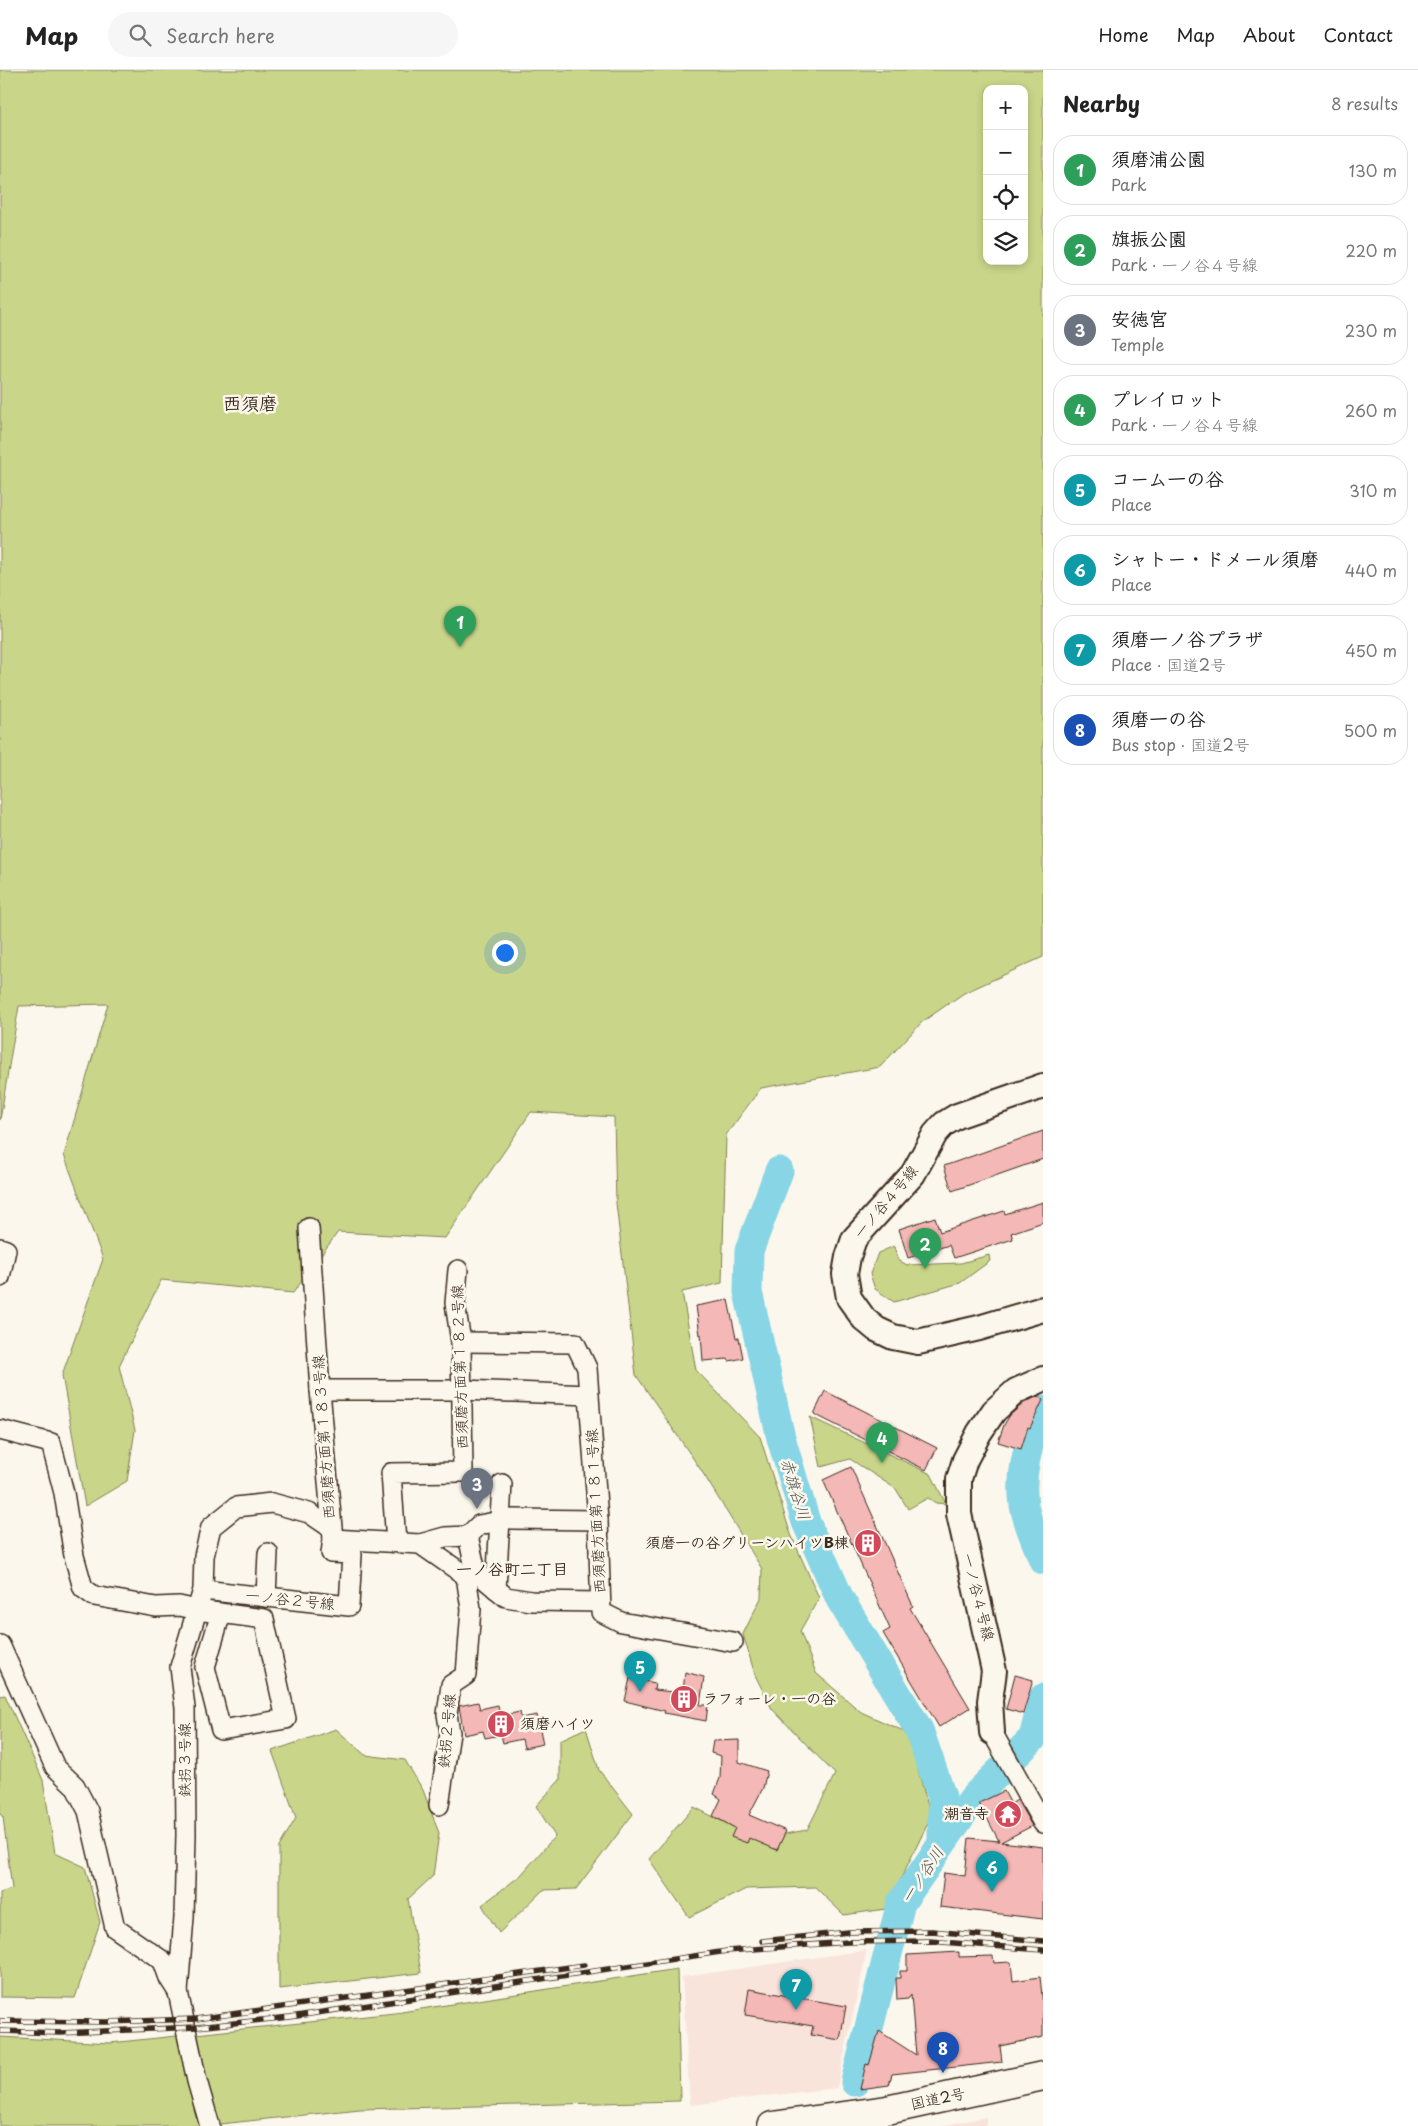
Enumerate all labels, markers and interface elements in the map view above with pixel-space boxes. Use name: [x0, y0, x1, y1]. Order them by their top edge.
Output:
search box: [108, 12, 458, 57]
text: Map: [25, 17, 78, 53]
icon: search: [126, 21, 154, 49]
text: Search here: [166, 21, 275, 49]
text: Home: [1098, 21, 1148, 48]
text: Map: [1176, 21, 1215, 48]
text: About: [1243, 21, 1295, 48]
text: Contact: [1323, 21, 1393, 48]
map controls: [983, 85, 1028, 265]
button: +: [983, 85, 1028, 130]
text: Nearby: [1063, 87, 1140, 119]
text: 8 results: [1331, 91, 1398, 115]
button: −: [983, 130, 1028, 175]
text: 須磨浦公園: [1111, 144, 1206, 172]
text: 1: [1076, 158, 1084, 182]
text: 130 m: [1349, 158, 1397, 182]
text: Park: [1111, 172, 1147, 196]
button: locate: [983, 175, 1028, 220]
button: layers: [983, 220, 1028, 265]
text: 旗振公園: [1111, 224, 1187, 252]
text: 2: [1074, 238, 1086, 262]
text: 220 m: [1346, 238, 1397, 262]
text: Park · 一ノ谷４号線: [1111, 252, 1258, 276]
text: 安徳宮: [1111, 304, 1168, 332]
text: 3: [1075, 318, 1085, 342]
text: 230 m: [1345, 318, 1397, 342]
text: Temple: [1111, 332, 1164, 356]
text: プレイロット: [1111, 384, 1225, 412]
district label: 西須磨: [223, 389, 277, 416]
text: 4: [1075, 398, 1085, 422]
text: 260 m: [1345, 398, 1397, 422]
text: Park · 一ノ谷４号線: [1111, 412, 1258, 436]
text: コーム一の谷: [1111, 464, 1224, 492]
text: 5: [1075, 478, 1085, 502]
text: 310 m: [1349, 478, 1397, 502]
text: Place: [1111, 492, 1152, 516]
text: シャトー・ドメール須磨: [1111, 544, 1319, 572]
text: 6: [1074, 558, 1086, 582]
text: 440 m: [1345, 558, 1397, 582]
text: Place: [1111, 572, 1152, 596]
pin: 1: [444, 606, 476, 647]
text: 須磨一ノ谷プラザ: [1111, 624, 1263, 652]
text: 7: [1075, 638, 1085, 662]
text: 450 m: [1345, 638, 1397, 662]
text: Place · 国道2号: [1111, 652, 1226, 676]
text: 須磨一の谷: [1111, 704, 1206, 732]
text: 8: [1075, 718, 1085, 742]
text: 500 m: [1344, 718, 1397, 742]
text: Bus stop · 国道2号: [1111, 732, 1250, 756]
your location: [492, 940, 518, 966]
street label: 一ノ谷４号線: [847, 1159, 923, 1243]
pin: 2: [909, 1228, 941, 1269]
street label: 西須磨方面第１８２号線: [444, 1284, 473, 1450]
street label: 西須磨方面第１８３号線: [305, 1354, 340, 1520]
pin: 4: [866, 1422, 898, 1463]
street label: 西須磨方面第１８１号線: [579, 1428, 610, 1594]
water label: 赤旗谷川: [776, 1455, 818, 1523]
pin: 3: [461, 1468, 493, 1509]
building icon: 須磨一の谷グリーンハイツB棟: [853, 1528, 883, 1558]
place label: 須磨一の谷グリーンハイツB棟: [645, 1530, 849, 1553]
street label: 一ノ谷４号線: [957, 1550, 1002, 1643]
district label: 一ノ谷町二丁目: [456, 1556, 568, 1580]
street label: 一ノ谷２号線: [244, 1582, 336, 1615]
pin: 5: [624, 1651, 656, 1692]
building icon: ラフォーレ・一の谷: [669, 1684, 699, 1714]
place label: ラフォーレ・一の谷: [703, 1686, 836, 1709]
street label: 鉄拐２号線: [431, 1693, 460, 1769]
building icon: 須磨ハイツ: [486, 1709, 516, 1739]
place label: 須磨ハイツ: [520, 1711, 595, 1734]
street label: 鉄拐３号線: [172, 1722, 195, 1798]
temple icon: 潮音寺: [993, 1799, 1023, 1829]
place label: 潮音寺: [944, 1801, 989, 1824]
water label: 一ノ谷川: [894, 1841, 949, 1908]
pin: 6: [976, 1851, 1008, 1892]
pin: 7: [780, 1969, 812, 2010]
pin: 8: [927, 2032, 959, 2073]
street label: 国道2号: [908, 2081, 967, 2115]

